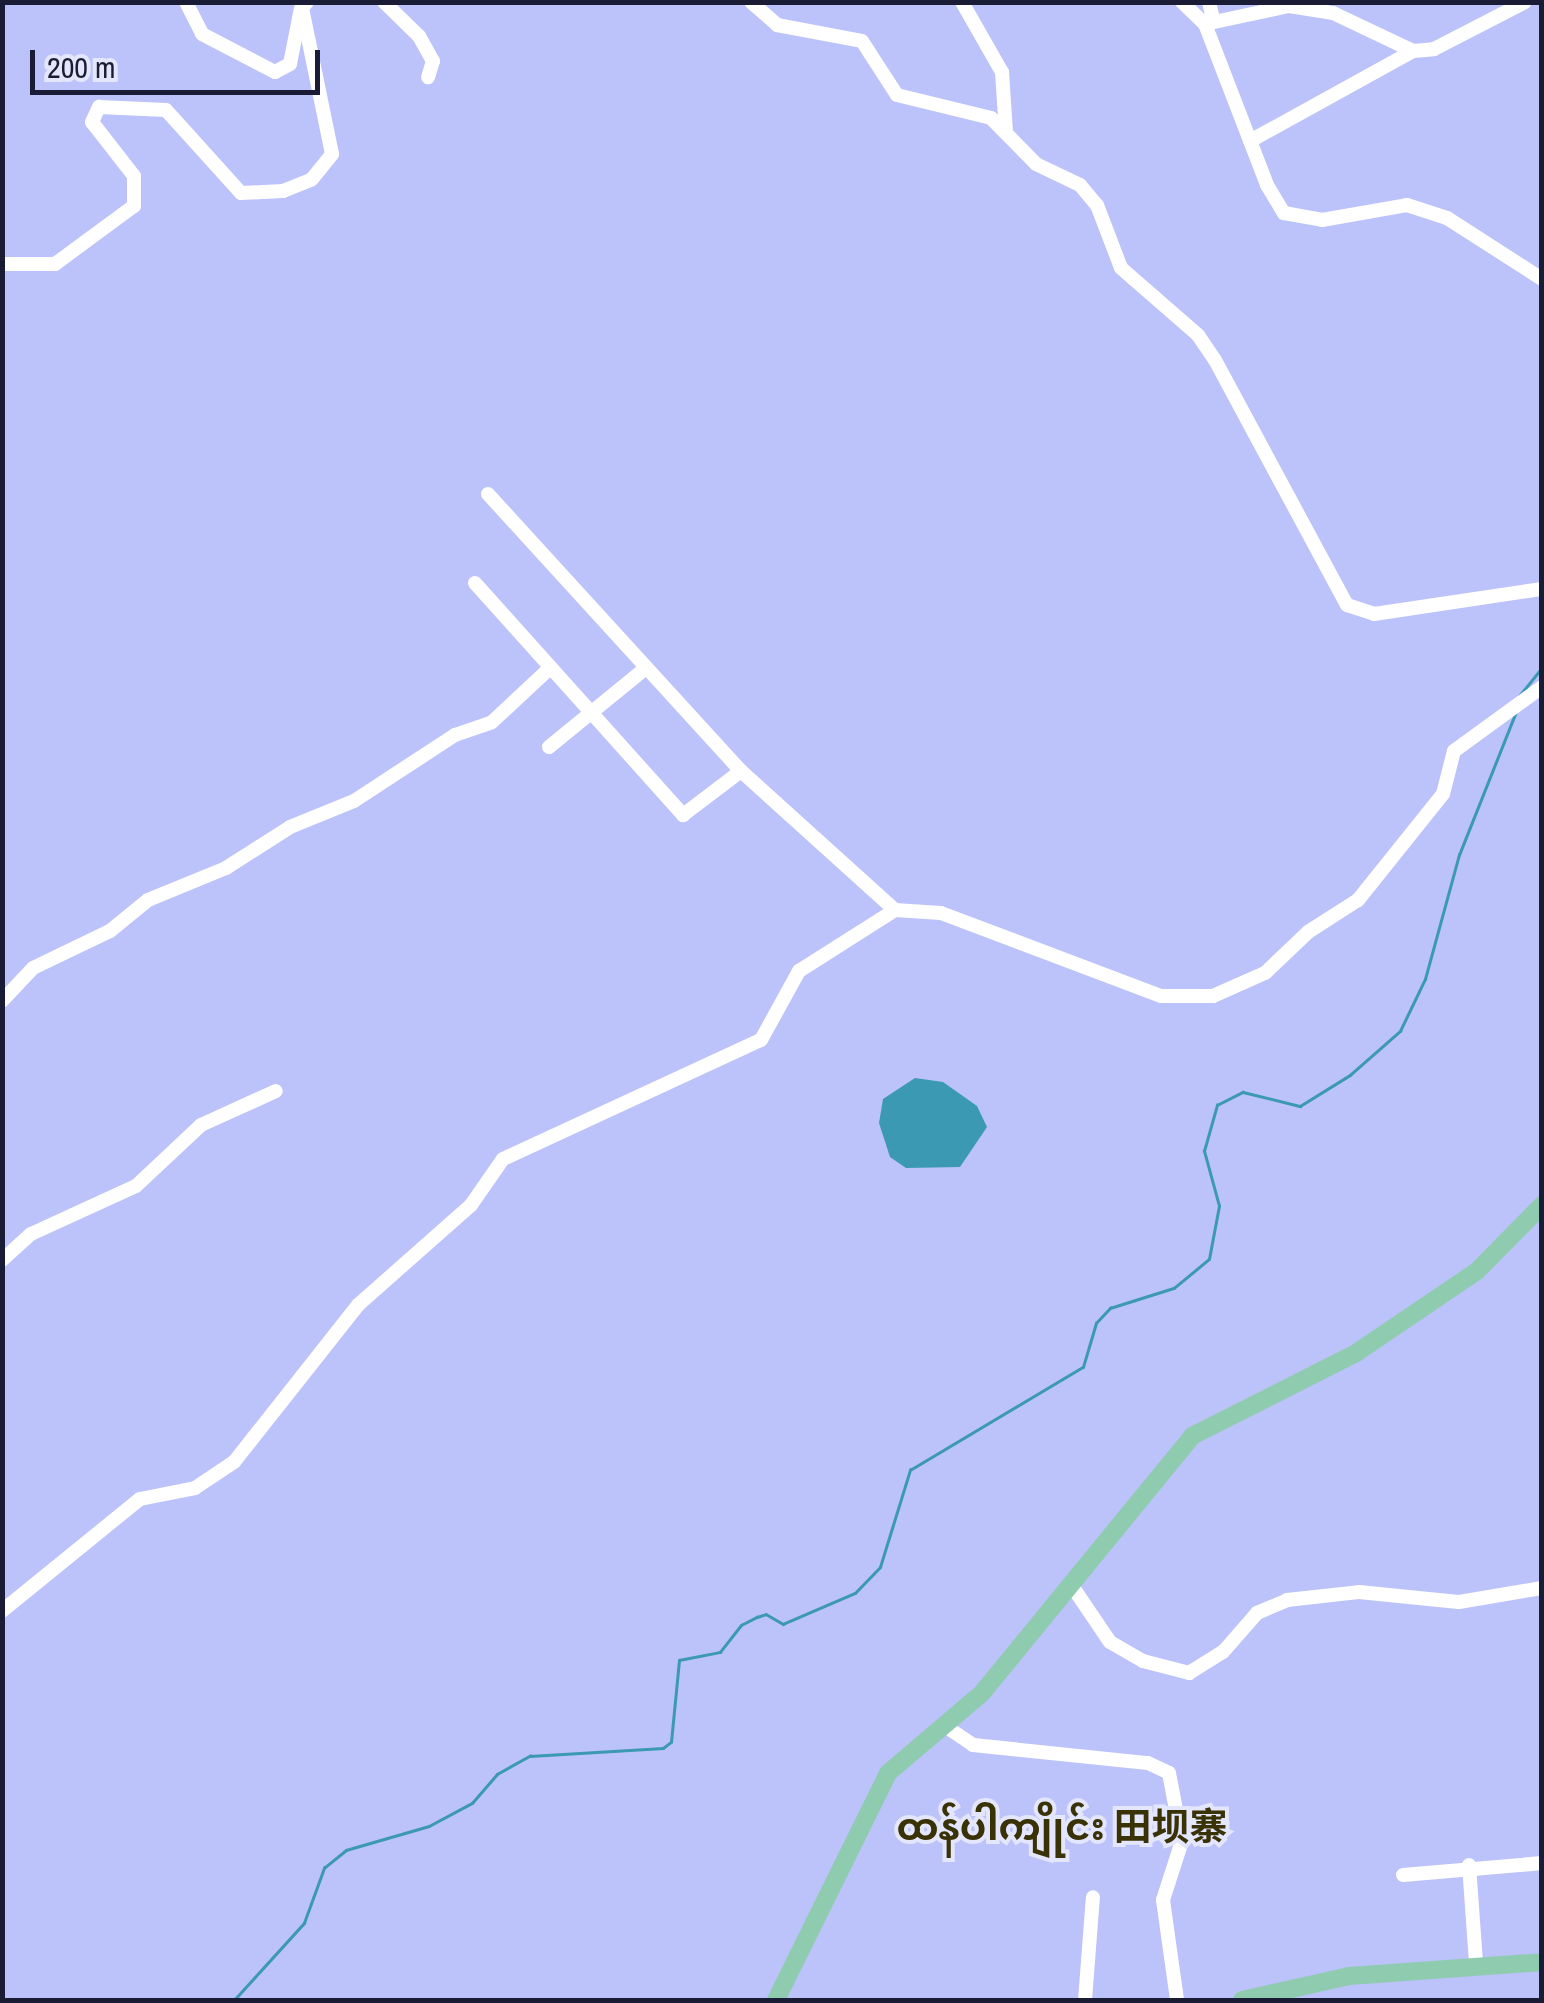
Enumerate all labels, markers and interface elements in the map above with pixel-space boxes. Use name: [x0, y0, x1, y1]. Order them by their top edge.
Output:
scale bar: [35, 30, 325, 92]
text: 200 m: [47, 47, 115, 87]
district label: ထန်ပါကျိုင်း 田坝寨: [896, 1804, 1228, 1850]

